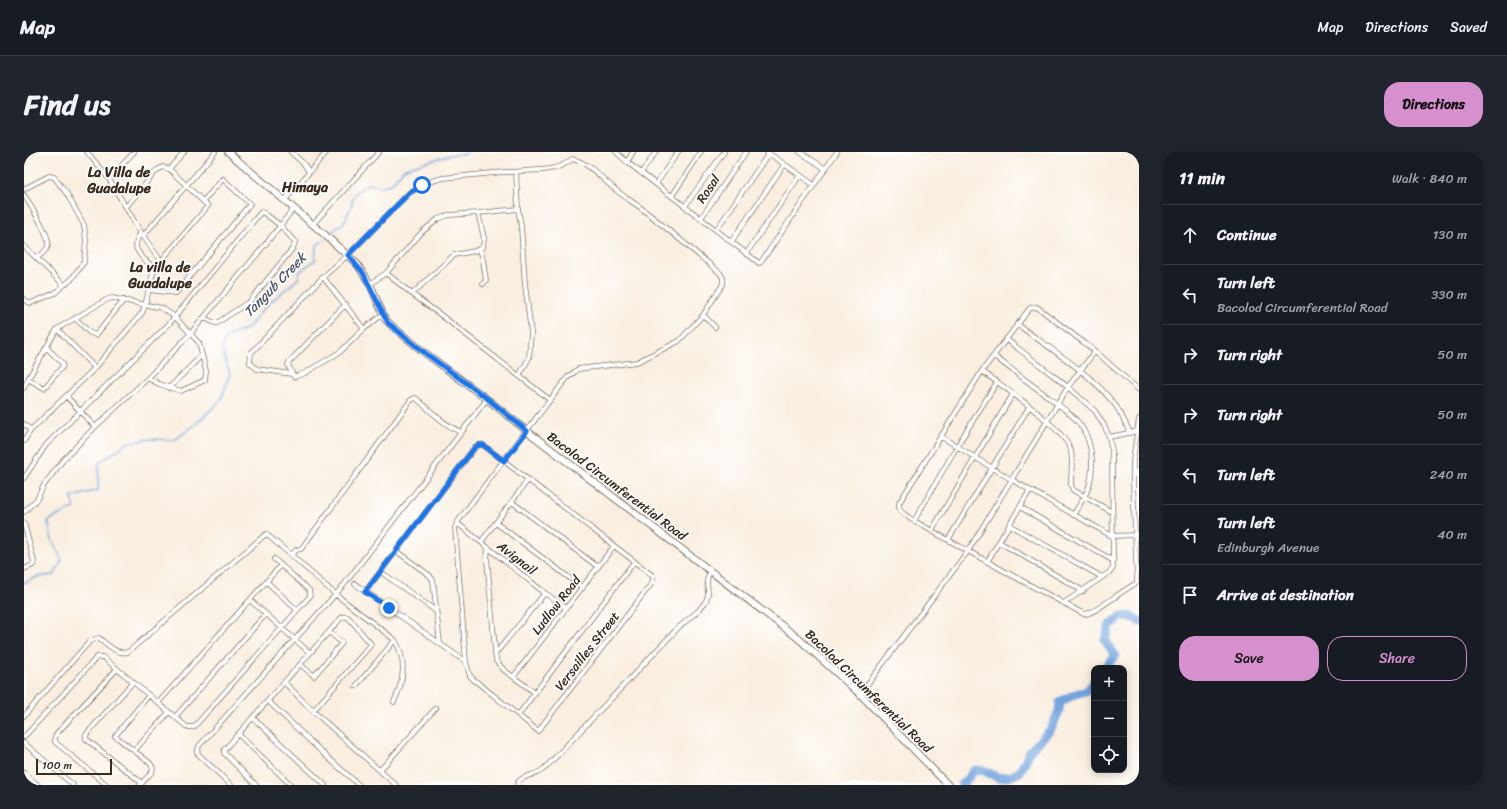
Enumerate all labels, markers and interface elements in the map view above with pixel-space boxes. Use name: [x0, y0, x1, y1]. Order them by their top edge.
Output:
text: Map: [20, 11, 55, 44]
text: Map: [1317, 15, 1343, 40]
text: Directions: [1365, 15, 1428, 40]
text: Saved: [1450, 15, 1487, 40]
text: Find us: [24, 80, 111, 129]
button: Directions: [1384, 82, 1483, 127]
district label: La Villa de Guadalupe: [86, 160, 152, 201]
text: 11 min: [1179, 163, 1225, 193]
text: Walk · 840 m: [1392, 167, 1467, 190]
street label: Rosal: [690, 170, 726, 208]
district label: Himaya: [281, 175, 329, 200]
route start: [413, 176, 431, 194]
text: Continue: [1217, 222, 1277, 248]
text: 130 m: [1433, 223, 1467, 246]
icon: ahead: [1179, 224, 1201, 246]
water label: Tangub Creek: [237, 245, 314, 323]
district label: La villa de Guadalupe: [127, 255, 193, 296]
text: Turn left: [1217, 270, 1275, 296]
text: 330 m: [1431, 283, 1467, 306]
icon: left: [1179, 284, 1201, 306]
text: Bacolod Circumferential Road: [1217, 296, 1388, 319]
text: Turn right: [1217, 342, 1282, 368]
text: 50 m: [1437, 343, 1467, 366]
icon: right: [1179, 344, 1201, 366]
text: Turn right: [1217, 402, 1282, 428]
text: 50 m: [1437, 403, 1467, 426]
icon: right: [1179, 404, 1201, 426]
street label: Bacolod Circumferential Road: [542, 426, 693, 547]
text: Turn left: [1217, 462, 1275, 488]
text: 240 m: [1430, 463, 1467, 486]
icon: left: [1179, 464, 1201, 486]
text: Turn left: [1217, 510, 1275, 536]
text: 40 m: [1437, 523, 1467, 546]
icon: left: [1179, 524, 1201, 546]
street label: Avignail: [491, 534, 542, 581]
text: Edinburgh Avenue: [1217, 536, 1319, 559]
street label: Ludlow Road: [525, 569, 587, 640]
text: Arrive at destination: [1217, 582, 1354, 608]
icon: arrive: [1179, 584, 1201, 606]
route end: [380, 599, 398, 617]
street label: Versailles Street: [549, 606, 626, 696]
street label: Bacolod Circumferential Road: [800, 624, 939, 759]
button: Save: [1179, 636, 1319, 681]
button: Share: [1327, 636, 1467, 681]
map controls: [1091, 665, 1127, 773]
button: +: [1091, 665, 1127, 701]
button: −: [1091, 701, 1127, 737]
button: locate: [1091, 737, 1127, 773]
text: 100 m: [42, 756, 72, 775]
scale bar: [36, 757, 112, 776]

